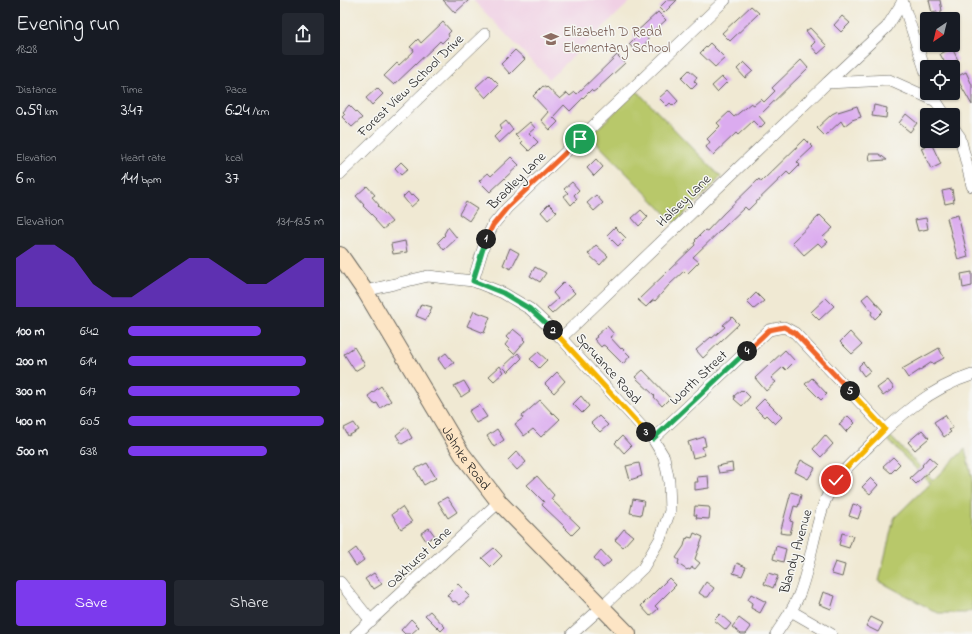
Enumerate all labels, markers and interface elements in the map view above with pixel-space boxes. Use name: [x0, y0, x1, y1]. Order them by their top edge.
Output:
text: Evening run: [16, 9, 120, 41]
north arrow: [920, 12, 960, 52]
map controls: [920, 12, 960, 148]
button: share: [282, 13, 324, 55]
place label: Elizabeth D Redd Elementary School: [563, 22, 670, 60]
street label: Forest View School Drive: [352, 29, 470, 143]
school or university icon: Elizabeth D Redd Elementary School: [542, 30, 560, 48]
text: 18:28: [16, 40, 37, 59]
button: locate: [920, 60, 960, 100]
text: Distance: [16, 82, 57, 98]
text: Time: [121, 82, 142, 98]
text: Pace: [225, 82, 247, 98]
text: 0.59: [16, 98, 42, 123]
text: 3:47: [121, 98, 143, 123]
text: 6:24: [225, 98, 250, 123]
text: km: [42, 104, 58, 120]
text: /km: [250, 104, 269, 120]
button: layers: [920, 108, 960, 148]
pin: [563, 122, 597, 156]
icon: arrive: [569, 128, 591, 150]
street label: Bradley Lane: [482, 147, 552, 216]
text: Elevation: [16, 150, 56, 166]
text: Heart rate: [121, 150, 166, 166]
text: kcal: [225, 150, 243, 166]
text: 6: [16, 166, 23, 191]
text: 141: [121, 166, 138, 191]
text: 37: [225, 166, 239, 191]
street label: Halsey Lane: [652, 169, 717, 233]
text: m: [23, 172, 35, 188]
text: bpm: [138, 172, 162, 188]
text: Elevation: [16, 212, 64, 231]
text: 131–135 m: [276, 212, 324, 231]
pin: 1: [476, 229, 496, 249]
text: 1: [484, 231, 488, 247]
pin: 2: [543, 320, 563, 340]
text: 100 m: [16, 322, 45, 341]
text: 6:42: [80, 322, 99, 341]
text: 2: [550, 322, 556, 338]
street label: Spruance Road: [570, 329, 646, 409]
pin: 4: [737, 341, 757, 361]
text: 4: [745, 343, 749, 359]
street label: Worth Street: [665, 345, 733, 411]
text: 200 m: [16, 352, 47, 371]
text: 6:14: [80, 352, 96, 371]
pin: 5: [840, 381, 860, 401]
text: 300 m: [16, 382, 46, 401]
text: 6:17: [80, 382, 96, 401]
text: 5: [847, 383, 853, 399]
text: 400 m: [16, 412, 46, 431]
text: 6:05: [80, 412, 100, 431]
street label: Jahnke Road: [435, 422, 495, 495]
pin: 3: [636, 422, 656, 442]
text: 3: [644, 424, 648, 440]
text: 500 m: [16, 442, 48, 461]
text: 6:38: [80, 442, 97, 461]
pin: [819, 463, 853, 497]
icon: check: [825, 469, 847, 491]
street label: Blandy Avenue: [774, 506, 820, 597]
street label: Oakhurst Lane: [381, 522, 457, 594]
button: Save: [16, 580, 166, 626]
button: Share: [174, 580, 324, 626]

